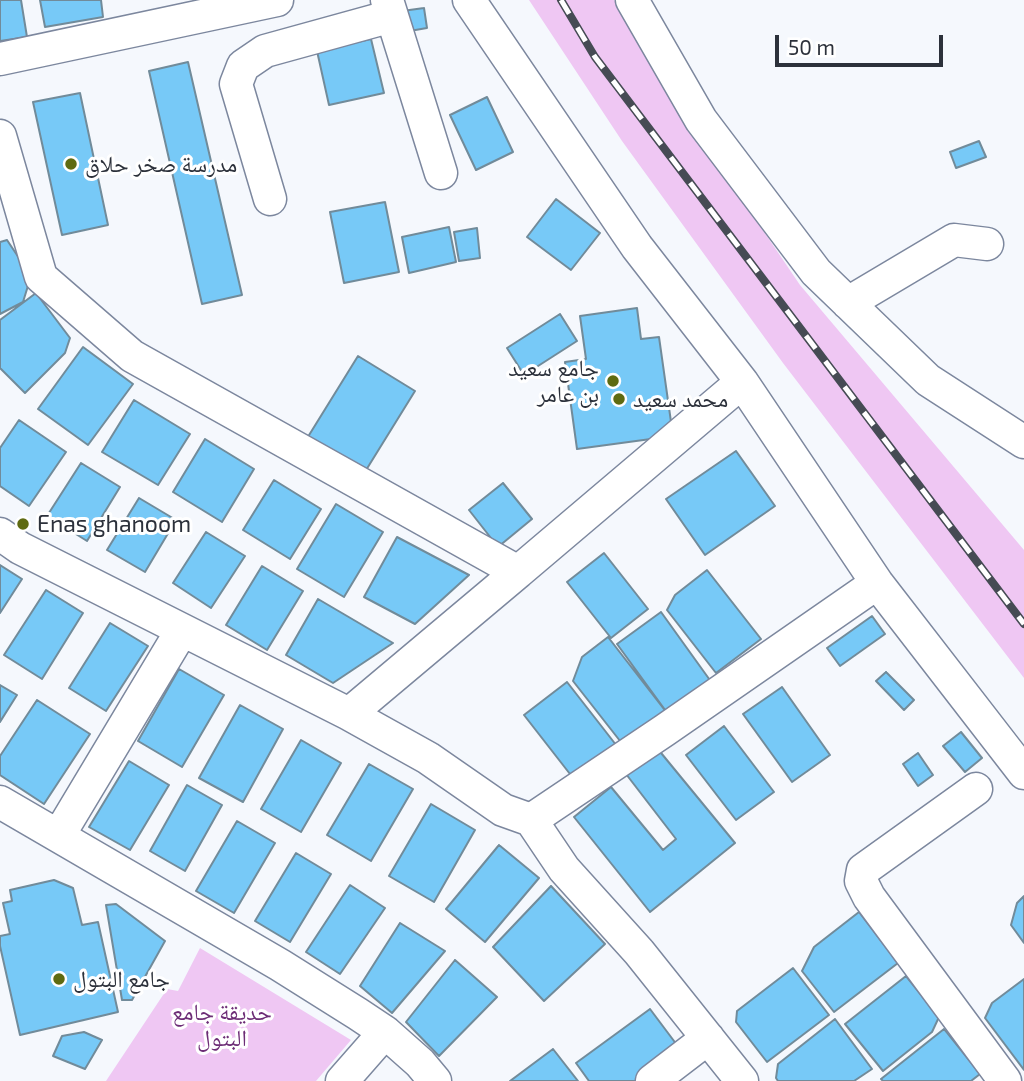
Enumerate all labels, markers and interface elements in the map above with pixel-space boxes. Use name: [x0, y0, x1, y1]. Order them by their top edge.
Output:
scale bar: [779, 21, 947, 65]
text: 50 m: [788, 34, 835, 59]
place label: مدرسة صخر حلاق: [85, 150, 237, 178]
marker: مدرسة صخر حلاق: [63, 156, 79, 172]
place label: جامع سعيد بن عامر: [508, 354, 599, 408]
marker: جامع سعيد بن عامر: [605, 373, 621, 389]
place label: محمد سعيد: [633, 385, 728, 413]
marker: محمد سعيد: [611, 391, 627, 407]
place label: Enas ghanoom: [37, 510, 191, 538]
marker: Enas ghanoom: [15, 516, 31, 532]
place label: جامع البتول: [73, 965, 170, 993]
marker: جامع البتول: [51, 971, 67, 987]
park label: حديقة جامع البتول: [172, 998, 272, 1052]

